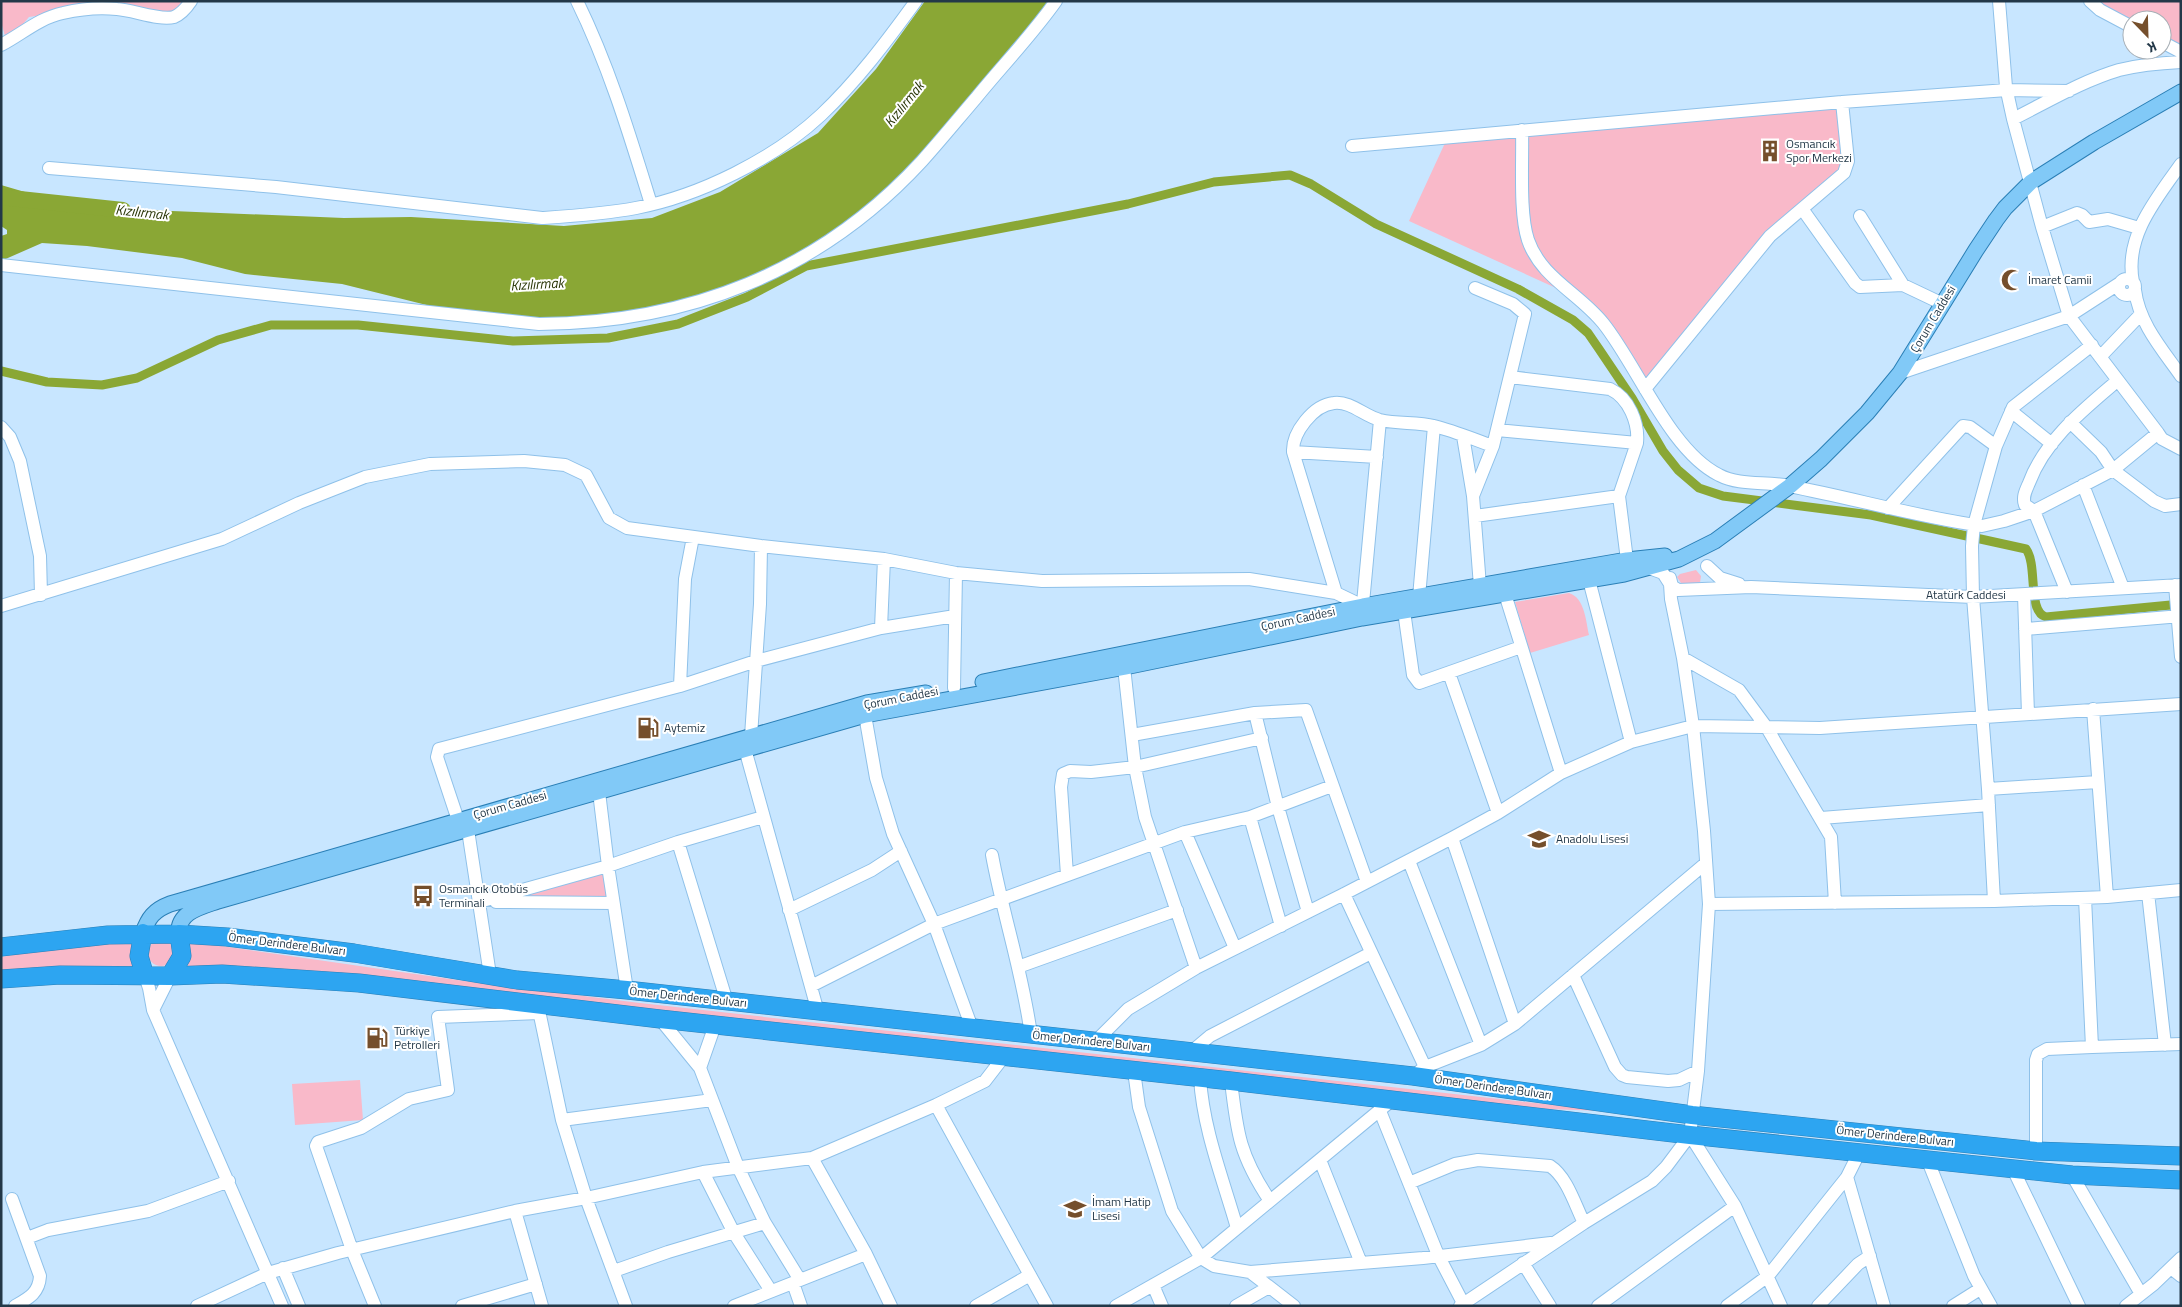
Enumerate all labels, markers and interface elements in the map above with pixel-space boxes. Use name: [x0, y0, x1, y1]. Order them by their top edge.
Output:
north arrow: [2122, 10, 2172, 60]
text: K: [2144, 36, 2160, 59]
water label: Kızılırmak: [879, 75, 930, 131]
place label: Osmancık Spor Merkezi: [1786, 134, 1852, 167]
building icon: Osmancık Spor Merkezi: [1757, 138, 1783, 164]
water label: Kızılırmak: [114, 198, 171, 225]
mosque icon: İmaret Camii: [1999, 267, 2025, 293]
place label: İmaret Camii: [2028, 270, 2092, 289]
water label: Kızılırmak: [510, 272, 566, 295]
street label: Çorum Caddesi: [1905, 282, 1960, 356]
street label: Atatürk Caddesi: [1926, 585, 2006, 604]
street label: Çorum Caddesi: [1259, 601, 1337, 636]
street label: Çorum Caddesi: [862, 681, 940, 714]
fuel station icon: Aytemiz: [635, 715, 661, 741]
place label: Aytemiz: [664, 718, 705, 737]
street label: Çorum Caddesi: [471, 785, 549, 824]
school or university icon: Anadolu Lisesi: [1526, 826, 1552, 852]
place label: Anadolu Lisesi: [1556, 829, 1628, 848]
place label: Osmancık Otobüs Terminali: [439, 879, 528, 912]
bus stop icon: Osmancık Otobüs Terminali: [410, 883, 436, 909]
street label: Ömer Derindere Bulvarı: [227, 927, 347, 960]
street label: Ömer Derindere Bulvarı: [628, 981, 748, 1012]
place label: Türkiye Petrolleri: [394, 1021, 440, 1054]
fuel station icon: Türkiye Petrolleri: [364, 1025, 390, 1051]
street label: Ömer Derindere Bulvarı: [1031, 1025, 1151, 1056]
street label: Ömer Derindere Bulvarı: [1433, 1069, 1553, 1104]
street label: Ömer Derindere Bulvarı: [1835, 1120, 1955, 1151]
place label: İmam Hatip Lisesi: [1092, 1192, 1151, 1225]
school or university icon: İmam Hatip Lisesi: [1062, 1196, 1088, 1222]

